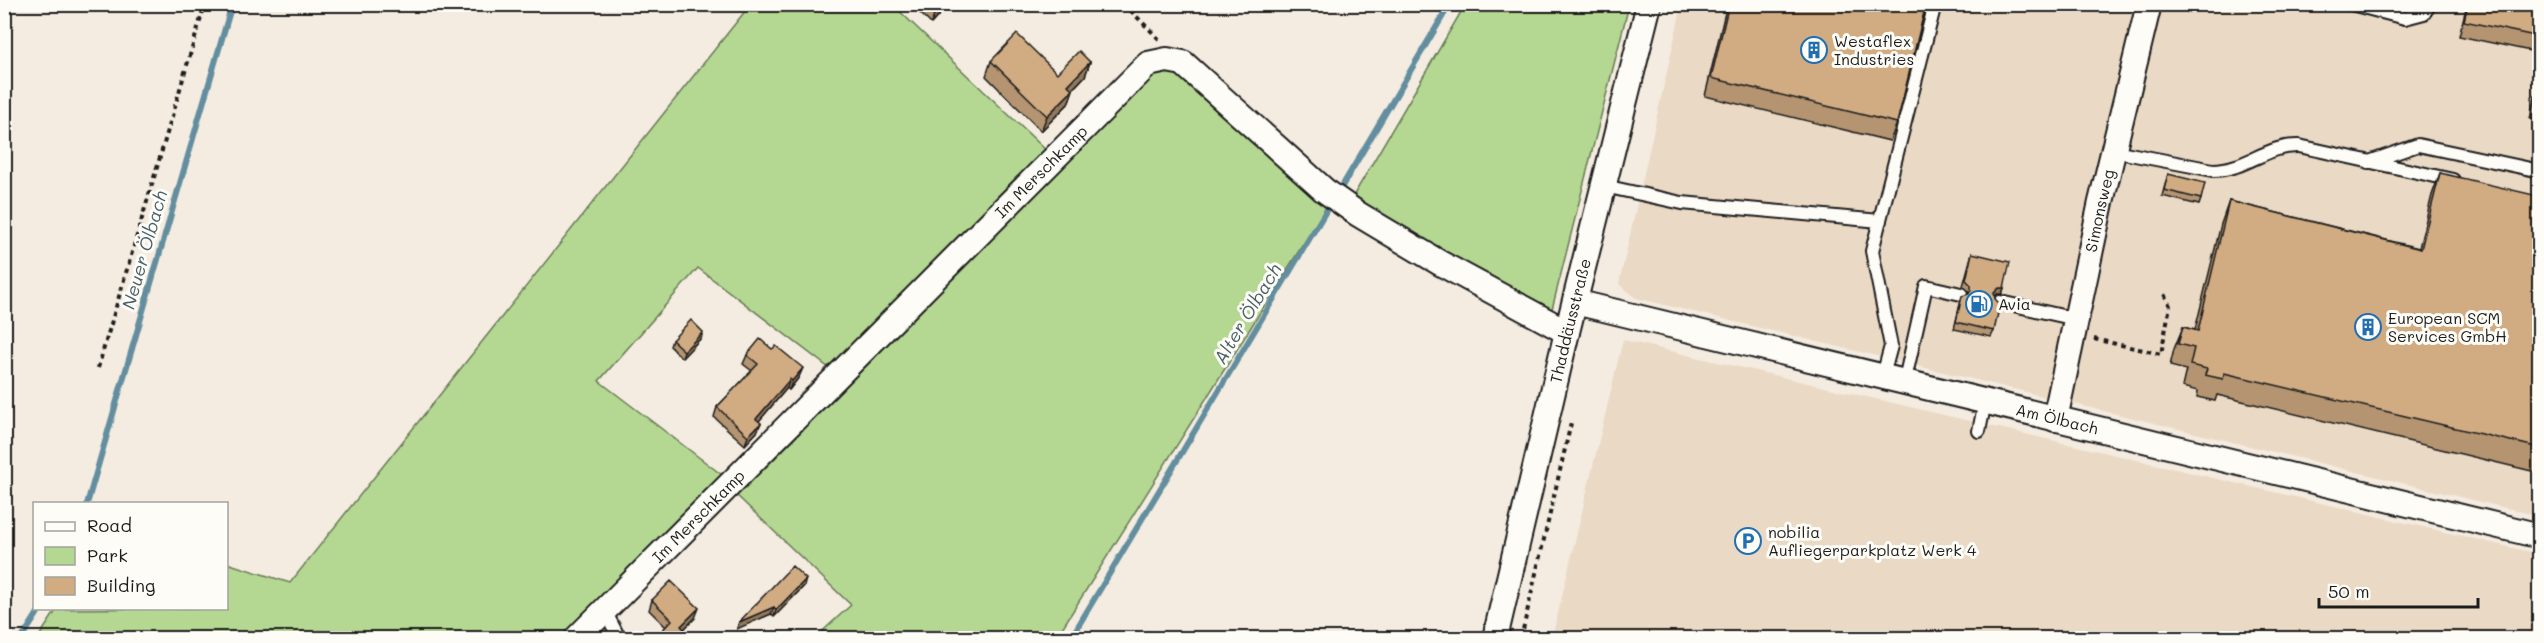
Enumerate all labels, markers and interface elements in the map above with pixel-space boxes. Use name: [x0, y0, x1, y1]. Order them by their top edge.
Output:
place label: Westaflex Industries: [1834, 30, 1914, 69]
building icon: Westaflex Industries: [1799, 35, 1829, 65]
street label: Im Merschkamp: [990, 120, 1092, 222]
street label: Simonsweg: [2080, 167, 2119, 254]
water label: Neuer Ölbach: [116, 188, 172, 312]
street label: Thaddäusstraße: [1544, 256, 1595, 385]
water label: Alter Ölbach: [1208, 259, 1287, 368]
fuel station icon: Avia: [1964, 289, 1994, 319]
place label: Avia: [1998, 293, 2031, 314]
place label: European SCM Services GmbH: [2388, 307, 2507, 346]
building icon: European SCM Services GmbH: [2353, 312, 2383, 342]
street label: Am Ölbach: [2014, 398, 2101, 439]
street label: Im Merschkamp: [647, 465, 749, 567]
legend: [33, 502, 228, 610]
text: Road: [87, 513, 132, 537]
place label: nobilia Aufliegerparkplatz Werk 4: [1768, 521, 1977, 560]
parking icon: nobilia Aufliegerparkplatz Werk 4: [1733, 526, 1763, 556]
text: Park: [87, 543, 128, 567]
scale bar: [2319, 571, 2478, 609]
text: Building: [87, 573, 155, 597]
text: 50 m: [2328, 579, 2370, 603]

